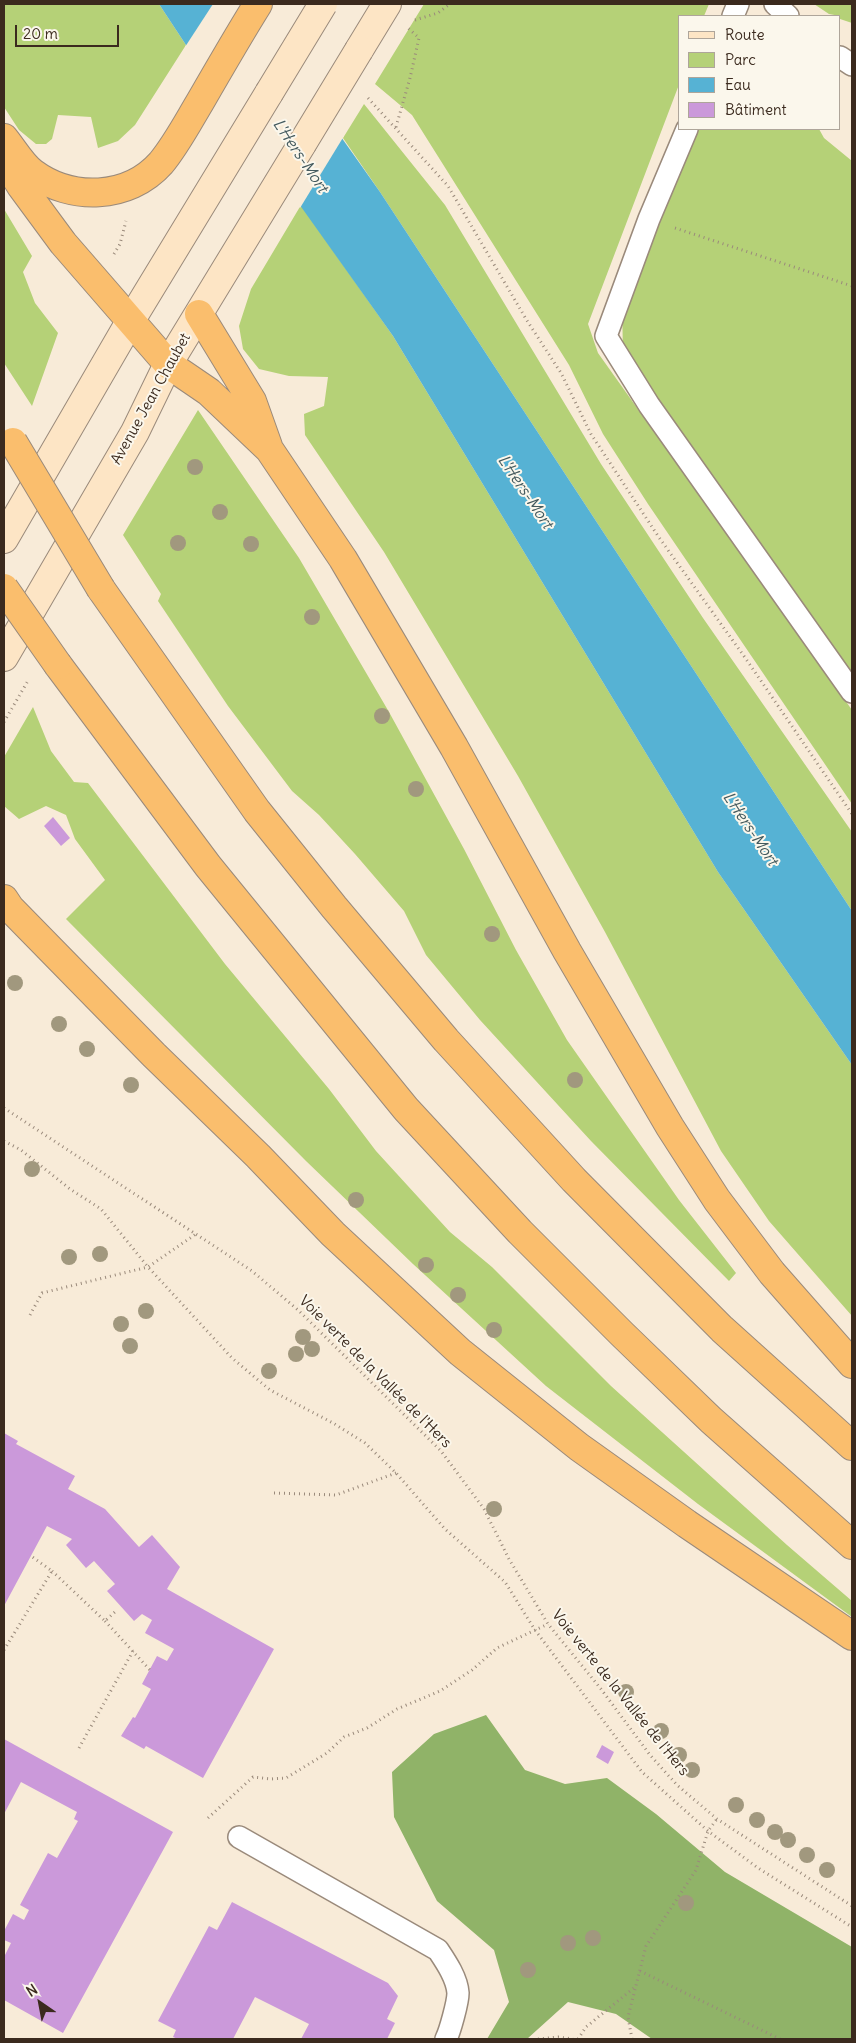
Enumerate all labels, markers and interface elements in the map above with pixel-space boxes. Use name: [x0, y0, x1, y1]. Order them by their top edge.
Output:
scale bar: [18, 15, 121, 47]
legend: [678, 15, 841, 130]
text: 20 m: [23, 24, 58, 43]
text: Route: [725, 25, 765, 44]
text: Parc: [725, 50, 756, 69]
text: Eau: [725, 75, 751, 94]
text: Bâtiment: [725, 100, 787, 119]
water label: L'Hers-Mort: [268, 116, 332, 196]
street label: Avenue Jean Chaubet: [107, 330, 195, 468]
water label: L'Hers-Mort: [493, 452, 557, 532]
water label: L'Hers-Mort: [718, 789, 782, 869]
street label: Voie verte de la Vallée de l'Hers: [295, 1292, 455, 1452]
street label: Voie verte de la Vallée de l'Hers: [547, 1606, 693, 1780]
north arrow: [15, 1978, 65, 2028]
text: N: [23, 1980, 41, 2001]

